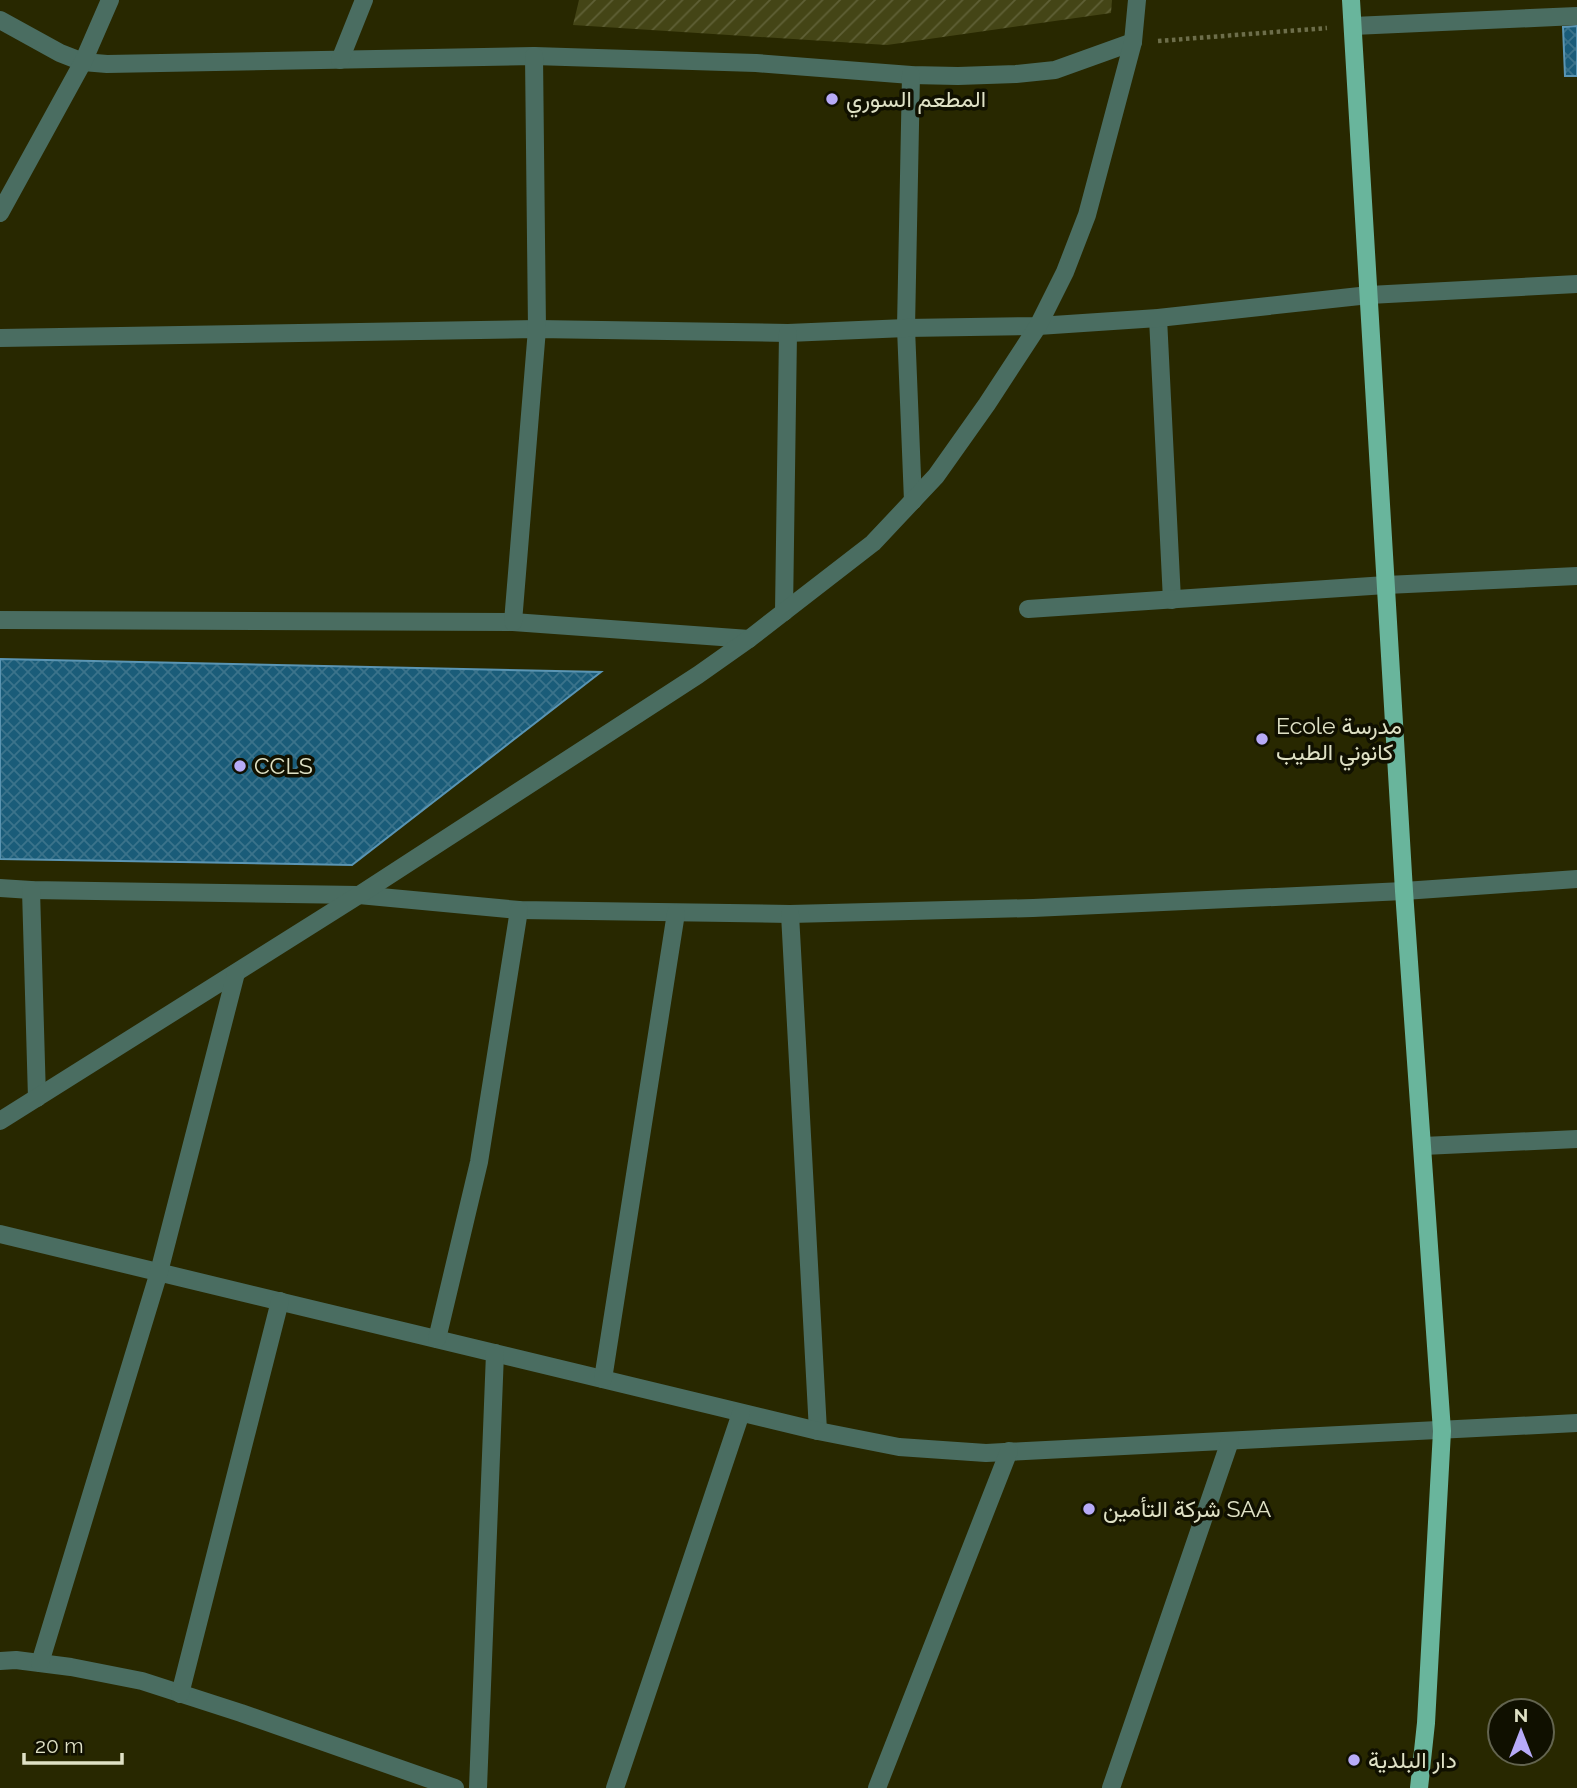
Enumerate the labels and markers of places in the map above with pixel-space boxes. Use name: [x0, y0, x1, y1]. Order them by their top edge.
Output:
place label: المطعم السوري: [846, 85, 986, 118]
marker: المطعم السوري: [824, 91, 840, 107]
place label: Ecole مدرسة كانوني الطيب: [1276, 712, 1402, 771]
marker: Ecole مدرسة كانوني الطيب: [1254, 731, 1270, 747]
place label: CCLS: [254, 752, 313, 779]
marker: CCLS: [232, 758, 248, 774]
place label: شركة التأمين SAA: [1103, 1495, 1272, 1524]
marker: شركة التأمين SAA: [1081, 1501, 1097, 1517]
place label: دار البلدية: [1368, 1746, 1457, 1775]
marker: دار البلدية: [1346, 1752, 1362, 1768]

